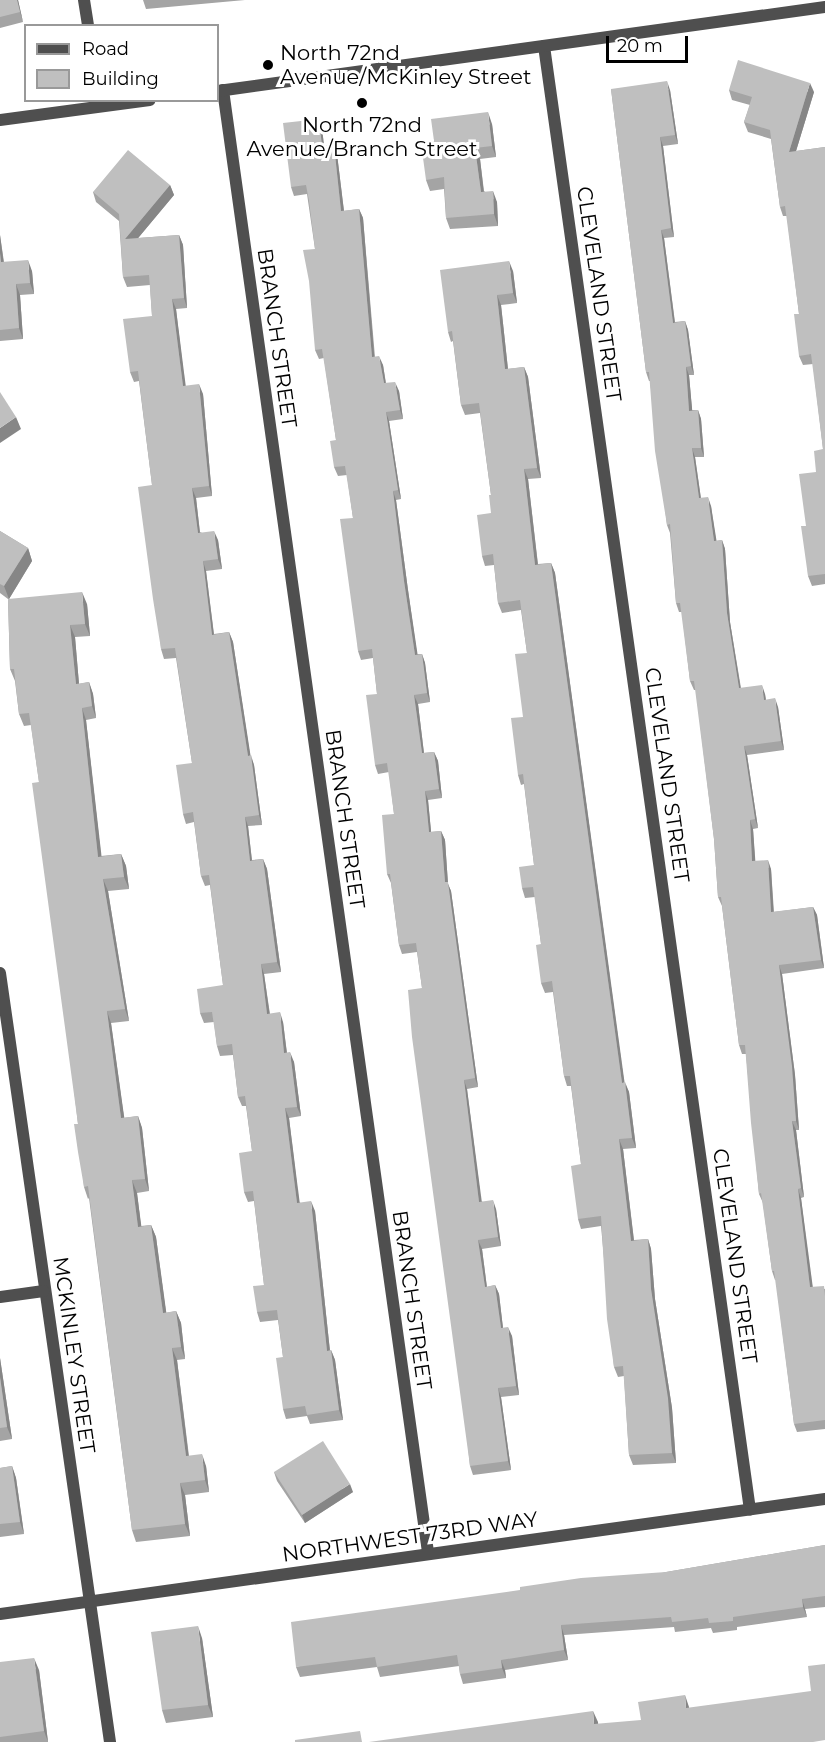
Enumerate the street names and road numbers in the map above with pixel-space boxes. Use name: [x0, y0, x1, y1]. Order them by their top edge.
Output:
street label: CLEVELAND STREET: [571, 185, 627, 403]
street label: BRANCH STREET: [252, 247, 302, 429]
street label: CLEVELAND STREET: [639, 666, 695, 884]
street label: BRANCH STREET: [320, 728, 370, 910]
street label: CLEVELAND STREET: [707, 1147, 763, 1365]
street label: BRANCH STREET: [387, 1209, 437, 1391]
street label: MCKINLEY STREET: [48, 1255, 100, 1455]
street label: NORTHWEST 73RD WAY: [281, 1507, 539, 1567]

